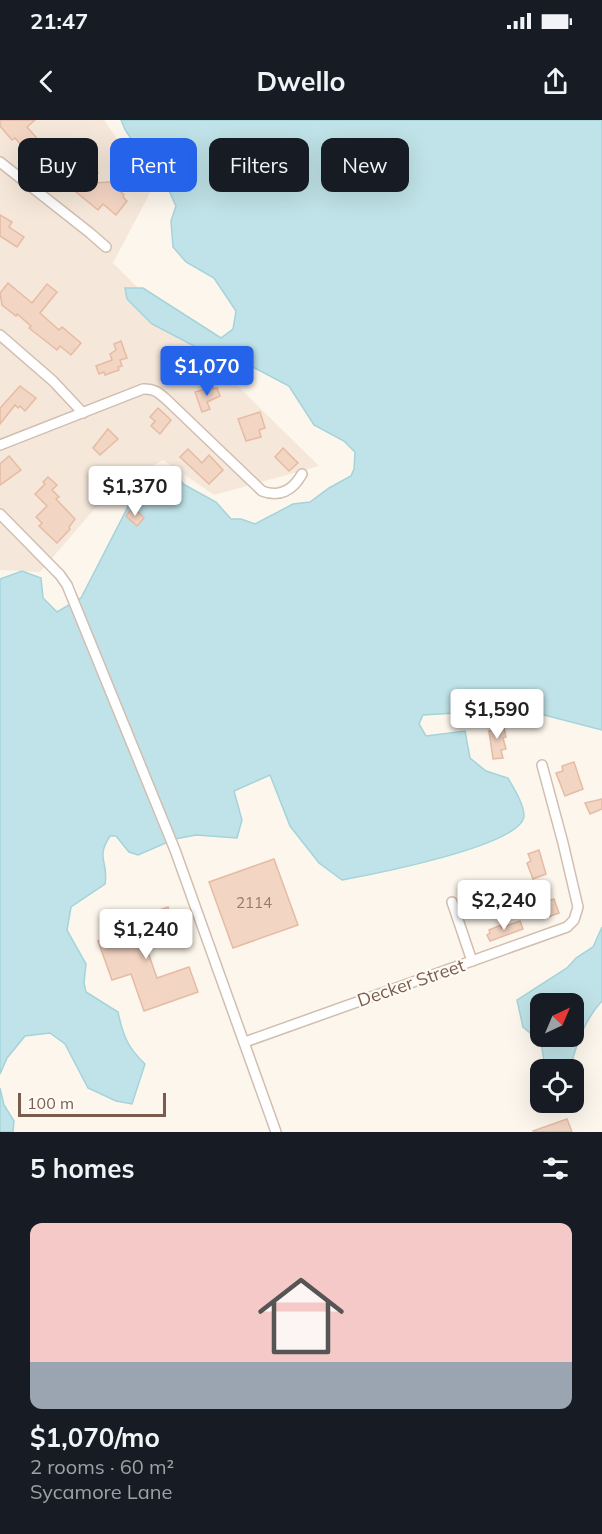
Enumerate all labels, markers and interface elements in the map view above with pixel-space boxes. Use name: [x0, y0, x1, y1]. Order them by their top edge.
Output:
text: 21:47: [30, 7, 88, 35]
text: Dwello: [256, 64, 346, 98]
icon: back: [30, 65, 63, 98]
icon: share: [539, 65, 572, 98]
chip: Buy: [18, 138, 98, 192]
chip: Rent: [110, 138, 197, 192]
chip: Filters: [209, 138, 309, 192]
chip: New: [321, 138, 409, 192]
pin: $1,070: [158, 346, 256, 397]
text: $1,070: [175, 353, 239, 378]
pin: $1,370: [86, 466, 184, 517]
text: $1,370: [103, 473, 167, 498]
pin: $1,590: [448, 689, 546, 740]
text: $1,590: [465, 696, 529, 721]
pin: $2,240: [455, 880, 553, 931]
text: $2,240: [472, 887, 536, 912]
house number: 2114: [236, 893, 272, 912]
pin: $1,240: [97, 909, 195, 960]
text: $1,240: [114, 916, 178, 941]
street label: Decker Street: [354, 953, 468, 1012]
north arrow: [530, 993, 584, 1047]
map controls: [530, 993, 584, 1113]
button: locate: [530, 1059, 584, 1113]
scale bar: [18, 1090, 166, 1118]
text: 100 m: [27, 1093, 74, 1113]
text: 5 homes: [30, 1152, 134, 1185]
icon: filters: [539, 1152, 572, 1185]
icon: home: [247, 1262, 355, 1370]
text: $1,070/mo: [30, 1421, 160, 1454]
text: 2 rooms · 60 m²: [30, 1454, 174, 1479]
text: Sycamore Lane: [30, 1479, 172, 1504]

